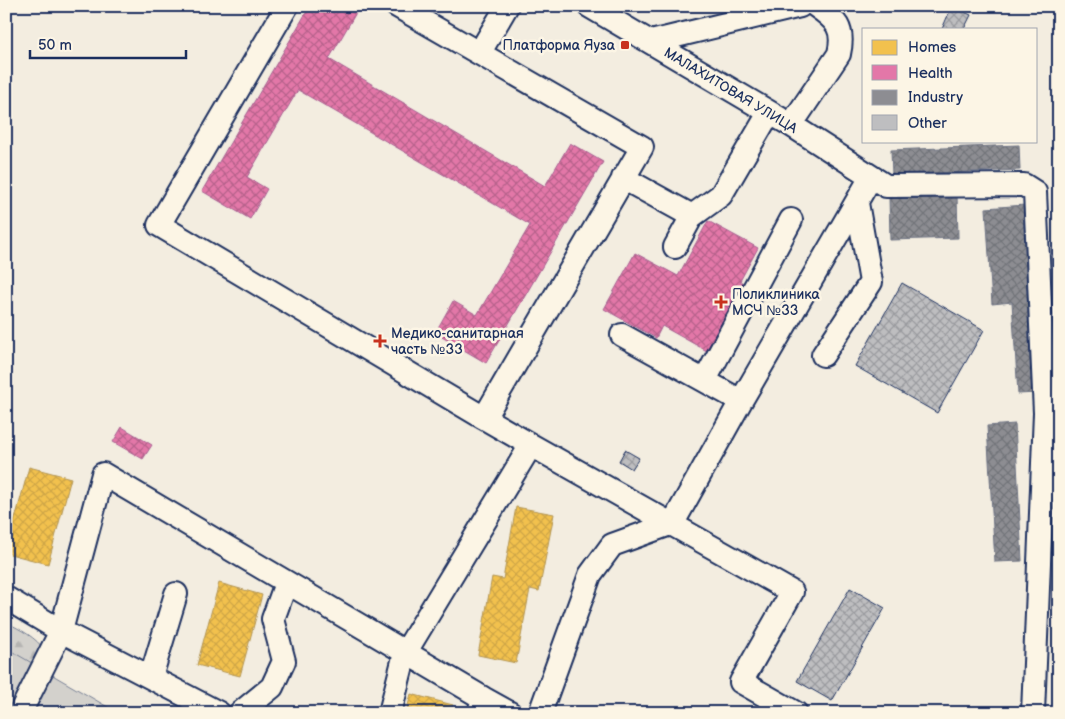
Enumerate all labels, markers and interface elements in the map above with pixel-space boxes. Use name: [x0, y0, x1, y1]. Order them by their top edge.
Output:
scale bar: [30, 28, 186, 60]
legend: [862, 28, 1038, 142]
text: 50 m: [38, 36, 72, 55]
place label: Платформа Яуза: [503, 37, 616, 54]
text: Homes: [908, 38, 957, 57]
marker: Платформа Яуза: [619, 39, 631, 51]
street label: МАЛАХИТОВАЯ УЛИЦА: [661, 44, 801, 137]
text: Health: [908, 64, 953, 83]
text: Industry: [908, 88, 963, 107]
text: Other: [908, 114, 947, 133]
place label: Поликлиника МСЧ №33: [732, 286, 821, 319]
marker: Поликлиника МСЧ №33: [714, 295, 728, 309]
place label: Медико-санитарная часть №33: [391, 325, 524, 358]
marker: Медико-санитарная часть №33: [373, 334, 387, 348]

